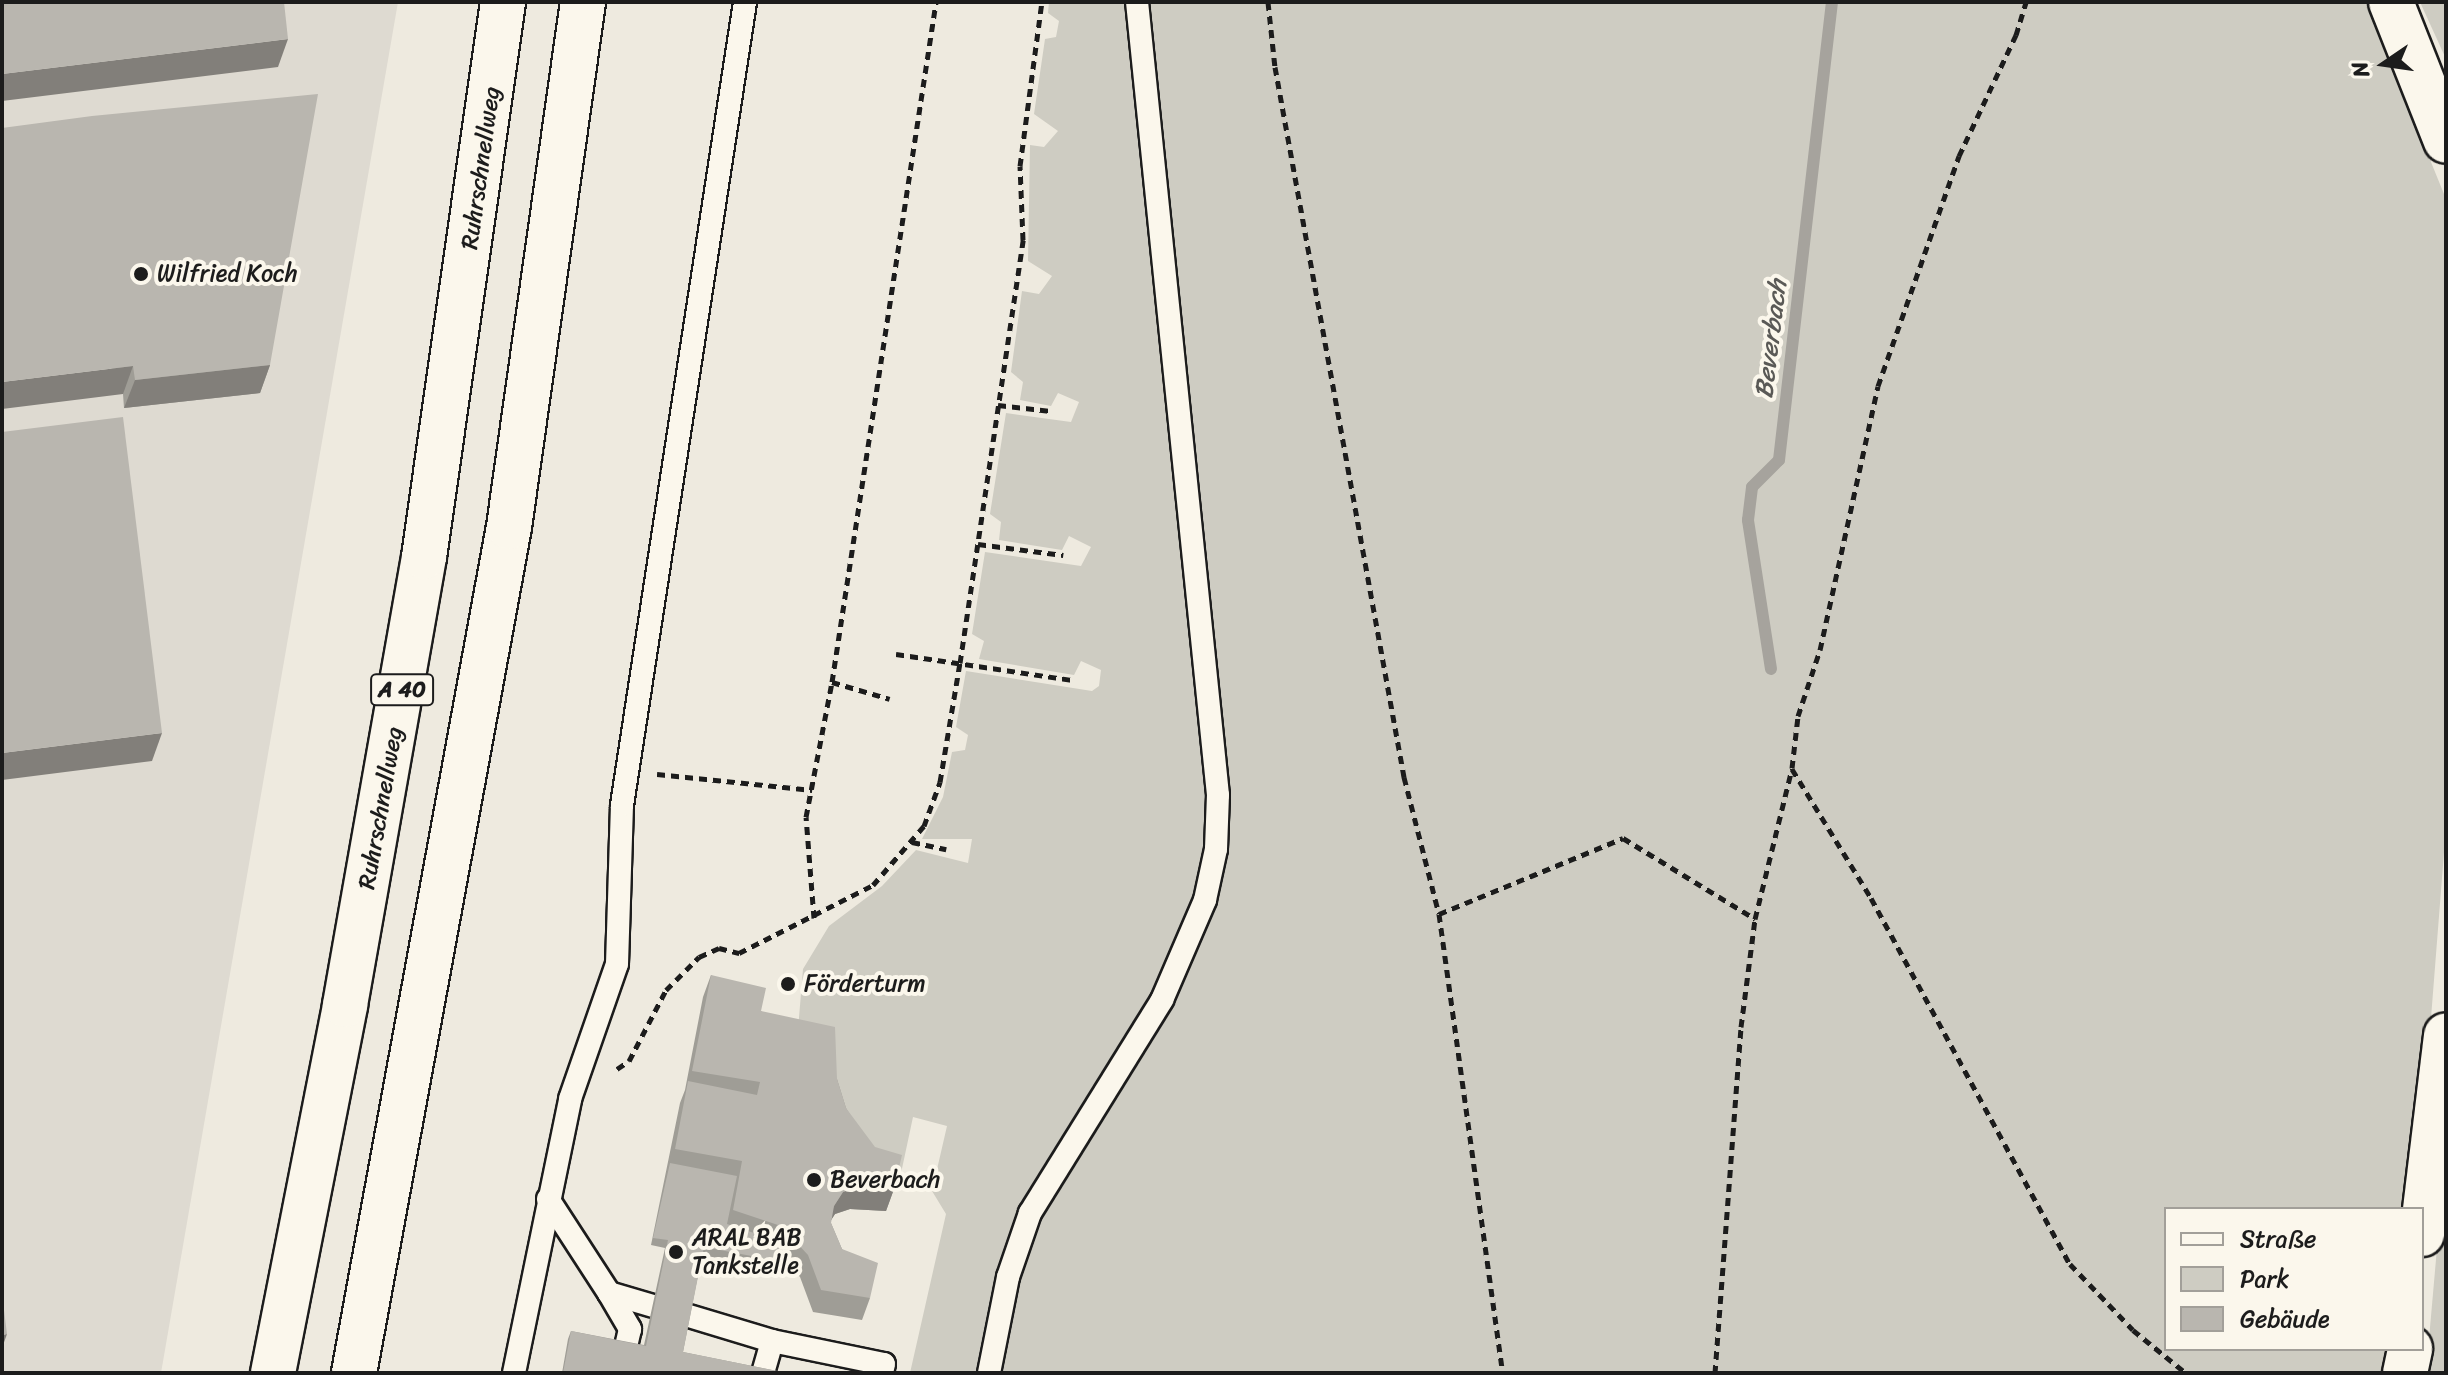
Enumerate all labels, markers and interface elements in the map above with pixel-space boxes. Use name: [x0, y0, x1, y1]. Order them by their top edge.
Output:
north arrow: [2344, 24, 2424, 104]
text: N: [2339, 58, 2381, 81]
street label: Ruhrschnellweg: [455, 85, 507, 251]
place label: Wilfried Koch: [157, 260, 298, 288]
marker: Wilfried Koch: [132, 265, 150, 283]
water label: Beverbach: [1748, 278, 1794, 400]
road number: A 40: [370, 672, 434, 708]
street label: Ruhrschnellweg: [353, 725, 409, 891]
place label: Förderturm: [804, 970, 926, 998]
marker: Förderturm: [779, 975, 797, 993]
place label: Beverbach: [830, 1166, 940, 1194]
marker: Beverbach: [805, 1171, 823, 1189]
legend: [2164, 1207, 2424, 1351]
text: Straße: [2240, 1218, 2316, 1260]
place label: ARAL BAB Tankstelle: [692, 1224, 802, 1280]
marker: ARAL BAB Tankstelle: [667, 1243, 685, 1261]
text: Park: [2240, 1258, 2289, 1300]
text: Gebäude: [2240, 1298, 2330, 1340]

